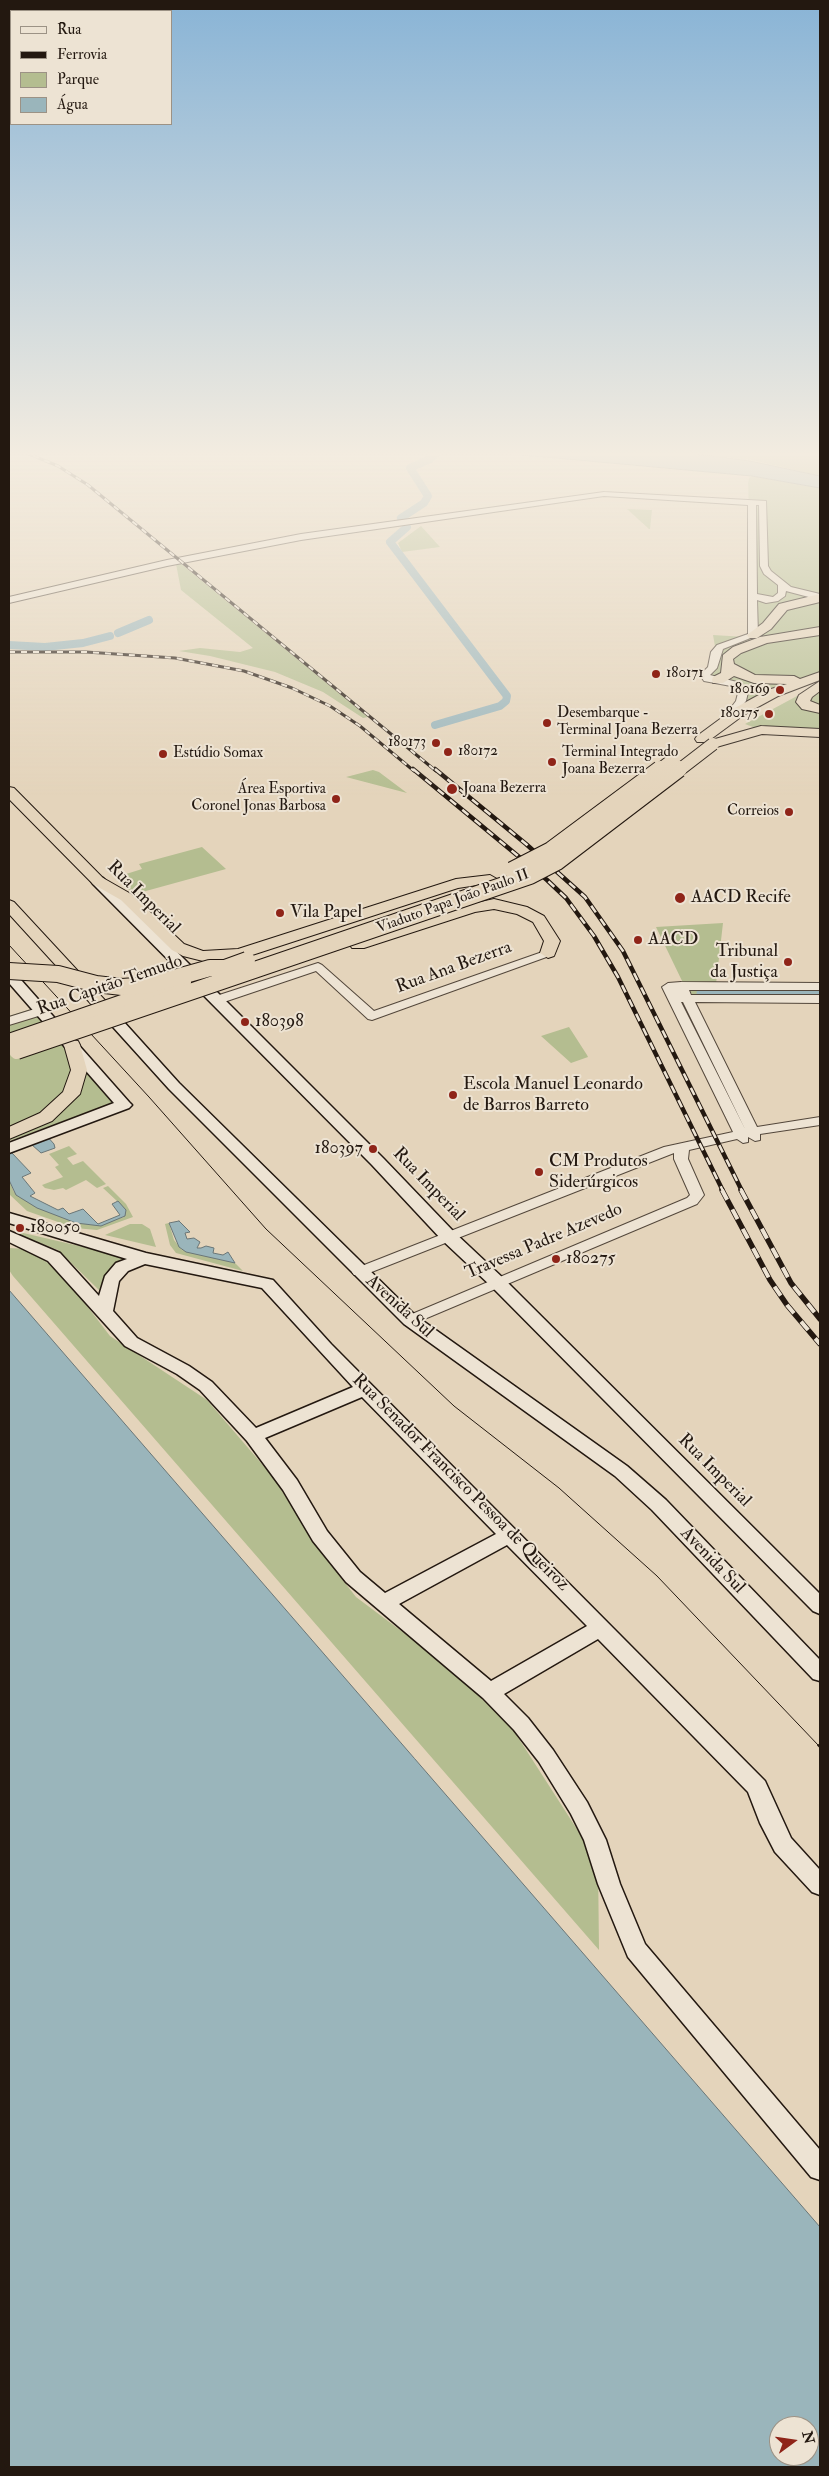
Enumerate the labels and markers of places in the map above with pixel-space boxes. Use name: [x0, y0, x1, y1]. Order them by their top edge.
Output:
place label: 180171: [666, 665, 704, 683]
marker: 180171: [650, 668, 662, 680]
place label: 180169: [729, 681, 770, 699]
marker: 180169: [774, 684, 786, 696]
place label: Desembarque - Terminal Joana Bezerra: [557, 705, 698, 740]
place label: 180175: [720, 705, 759, 723]
marker: 180175: [763, 708, 775, 720]
marker: Desembarque - Terminal Joana Bezerra: [541, 717, 553, 729]
place label: 180173: [388, 734, 426, 752]
marker: 180173: [430, 737, 442, 749]
place label: 180172: [458, 743, 498, 761]
place label: Terminal Integrado Joana Bezerra: [562, 744, 678, 779]
place label: Estúdio Somax: [173, 745, 263, 763]
marker: 180172: [442, 746, 454, 758]
marker: Estúdio Somax: [157, 748, 169, 760]
marker: Terminal Integrado Joana Bezerra: [546, 756, 558, 768]
place label: Joana Bezerra: [463, 780, 546, 798]
place label: Área Esportiva Coronel Jonas Barbosa: [191, 781, 326, 816]
marker: Joana Bezerra: [445, 782, 459, 796]
marker: Área Esportiva Coronel Jonas Barbosa: [330, 793, 342, 805]
place label: Correios: [727, 803, 779, 821]
marker: Correios: [783, 806, 795, 818]
place label: AACD Recife: [691, 887, 791, 909]
marker: AACD Recife: [673, 891, 687, 905]
place label: Vila Papel: [290, 902, 362, 924]
marker: Vila Papel: [274, 907, 286, 919]
place label: AACD: [648, 929, 698, 951]
marker: AACD: [632, 934, 644, 946]
place label: Tribunal da Justiça: [710, 941, 778, 984]
marker: Tribunal da Justiça: [782, 956, 794, 968]
place label: 180398: [255, 1011, 304, 1033]
marker: 180398: [239, 1016, 251, 1028]
place label: Escola Manuel Leonardo de Barros Barreto: [463, 1074, 643, 1116]
marker: Escola Manuel Leonardo de Barros Barreto: [447, 1089, 459, 1101]
place label: 180397: [315, 1138, 363, 1160]
marker: 180397: [367, 1143, 379, 1155]
place label: CM Produtos Siderúrgicos: [549, 1151, 648, 1194]
marker: CM Produtos Siderúrgicos: [533, 1166, 545, 1178]
place label: 180050: [30, 1217, 80, 1239]
marker: 180050: [14, 1222, 26, 1234]
place label: 180275: [566, 1248, 615, 1270]
marker: 180275: [550, 1253, 562, 1265]

